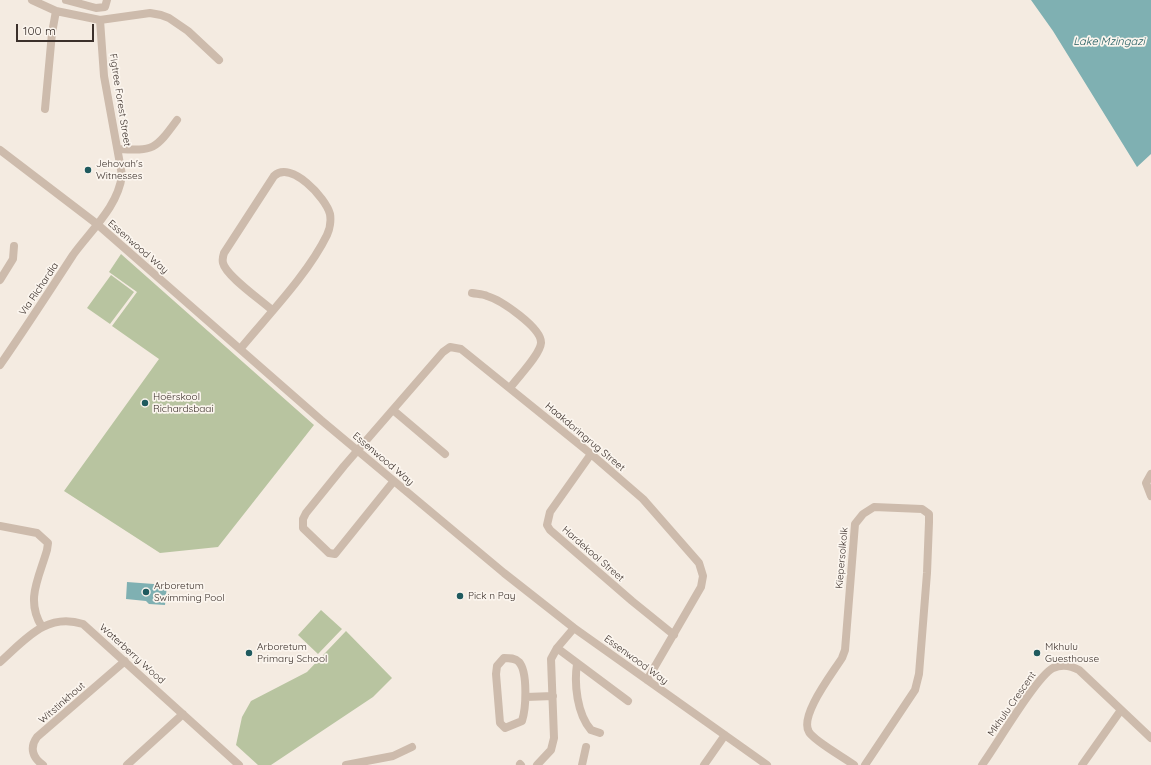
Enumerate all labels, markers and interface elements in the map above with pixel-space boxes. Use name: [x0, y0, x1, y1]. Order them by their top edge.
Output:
scale bar: [18, 16, 96, 42]
text: 100 m: [23, 23, 56, 38]
water label: Lake Mzingazi: [1073, 35, 1145, 49]
street label: Figtree Forest Street: [107, 53, 133, 147]
place label: Jehovah's Witnesses: [96, 158, 143, 182]
marker: Jehovah's Witnesses: [83, 165, 93, 175]
street label: Essenwood Way: [105, 217, 171, 277]
street label: Via Richardia: [17, 260, 61, 318]
place label: Hoërskool Richardsbaai: [153, 391, 214, 414]
marker: Hoërskool Richardsbaai: [140, 398, 150, 408]
street label: Haakdoringrug Street: [543, 400, 627, 474]
street label: Essenwood Way: [350, 430, 416, 488]
street label: Hardekool Street: [560, 524, 626, 584]
street label: Kiepersolkolk: [833, 527, 851, 589]
place label: Arboretum Swimming Pool: [154, 580, 225, 604]
marker: Arboretum Swimming Pool: [141, 587, 151, 597]
place label: Pick n Pay: [468, 590, 516, 602]
marker: Pick n Pay: [455, 591, 465, 601]
street label: Waterberry Wood: [97, 621, 167, 687]
street label: Essenwood Way: [602, 633, 670, 687]
place label: Arboretum Primary School: [257, 641, 327, 664]
place label: Mkhulu Guesthouse: [1045, 641, 1099, 664]
marker: Arboretum Primary School: [244, 648, 254, 658]
marker: Mkhulu Guesthouse: [1032, 648, 1042, 658]
street label: Mkhulu Crescent: [985, 669, 1039, 739]
street label: Witstinkhout: [36, 680, 88, 726]

